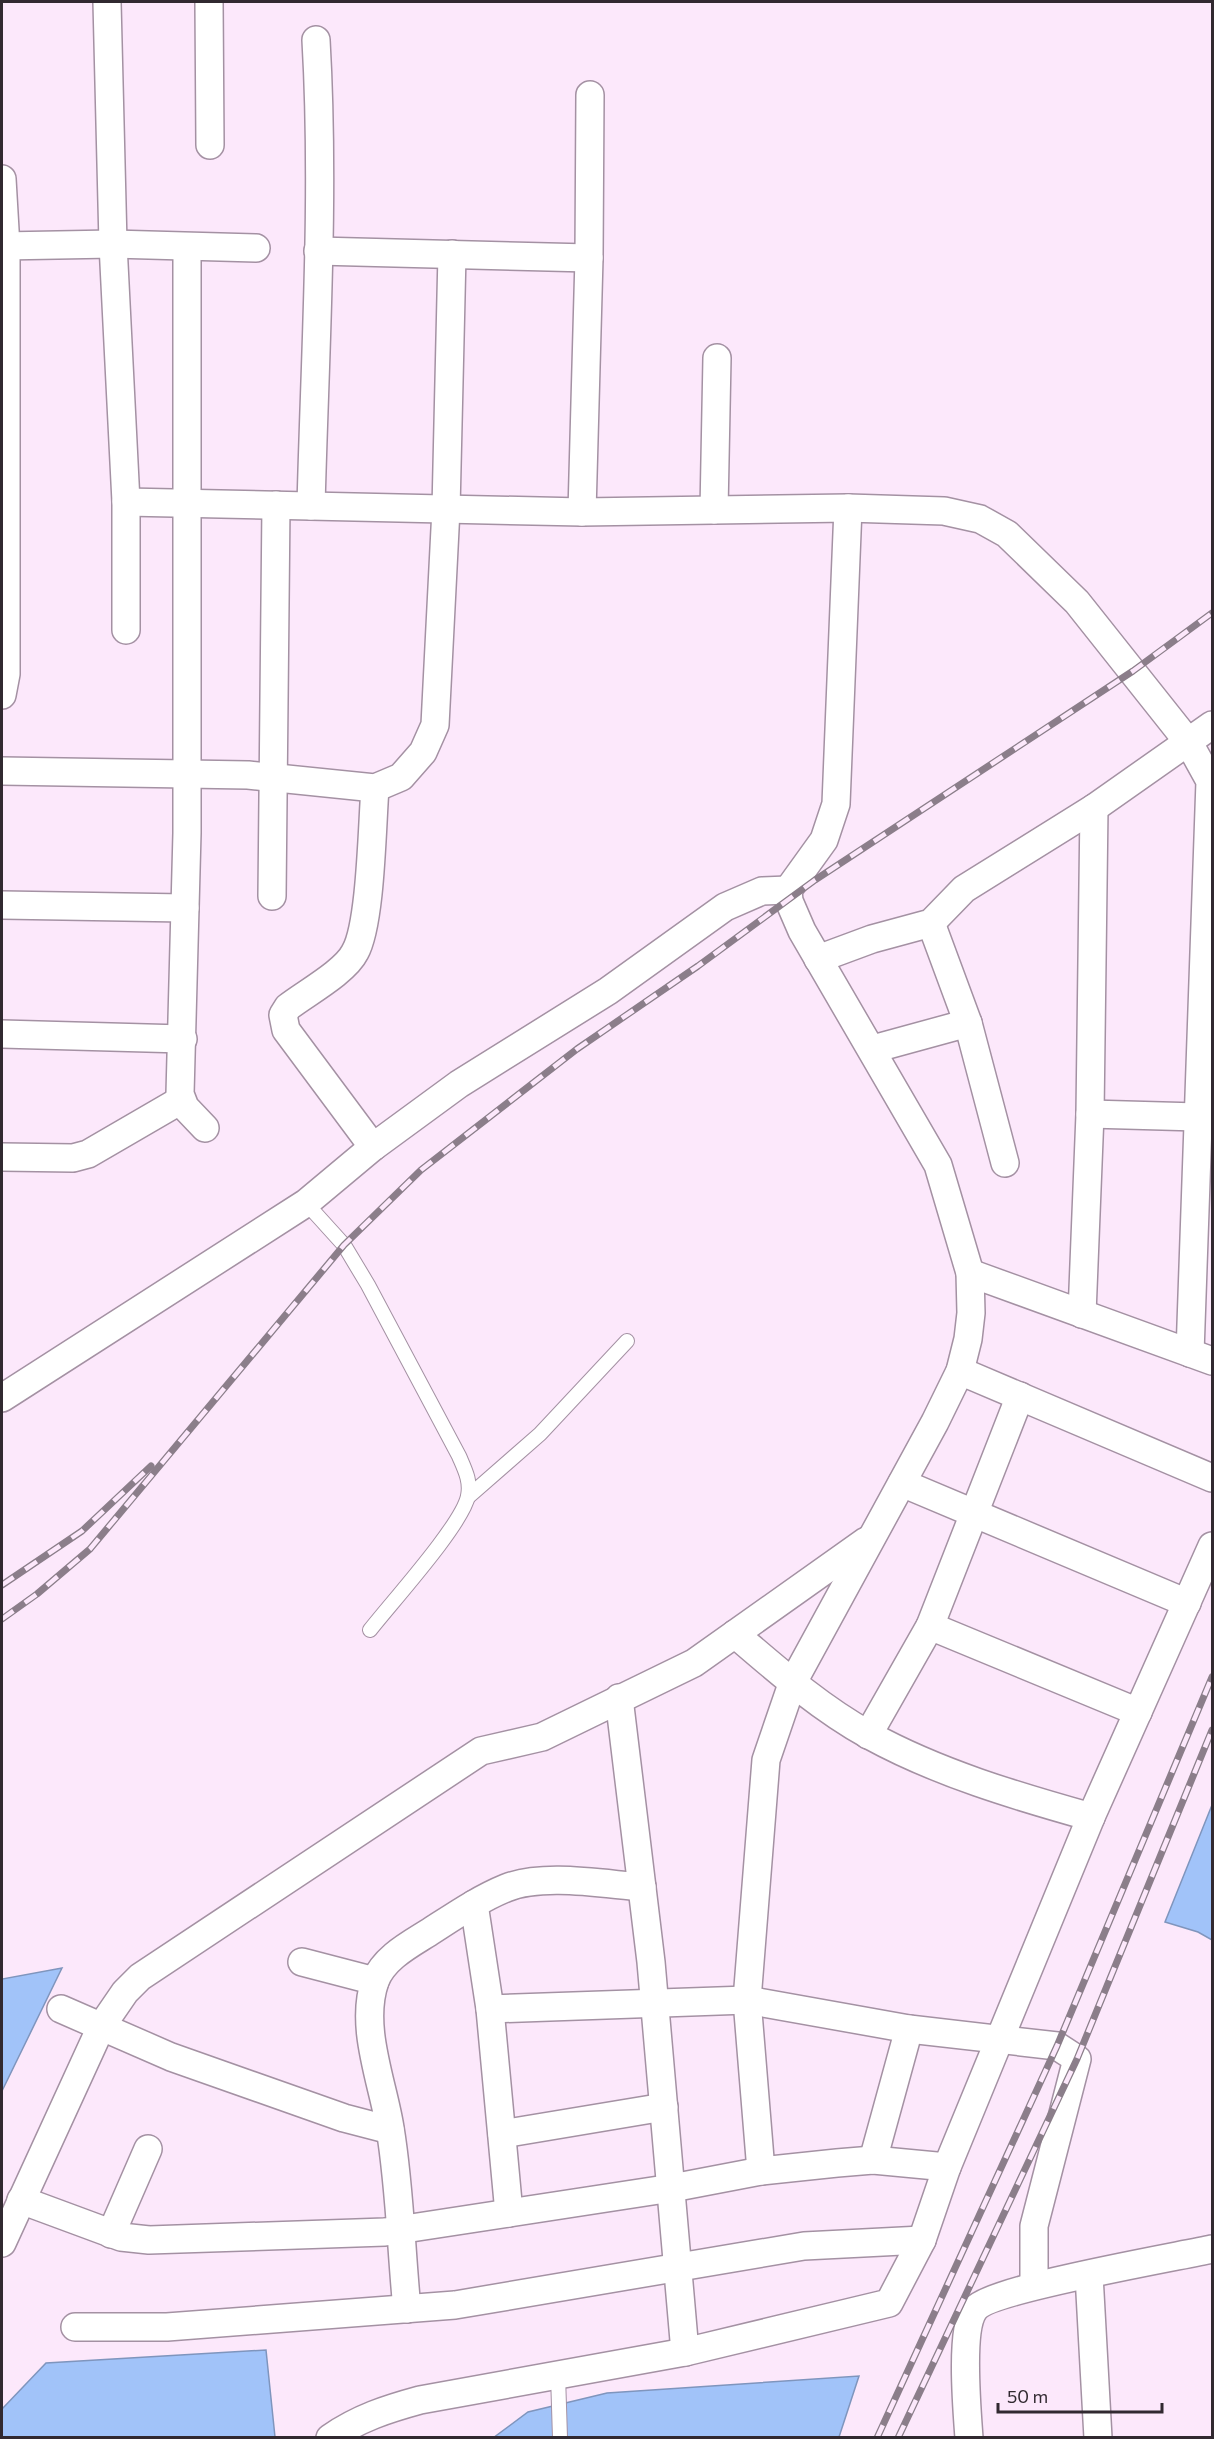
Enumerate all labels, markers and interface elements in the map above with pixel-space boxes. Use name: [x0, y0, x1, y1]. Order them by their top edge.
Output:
scale bar: [998, 2376, 1162, 2414]
text: 50 m: [1007, 2385, 1048, 2407]

